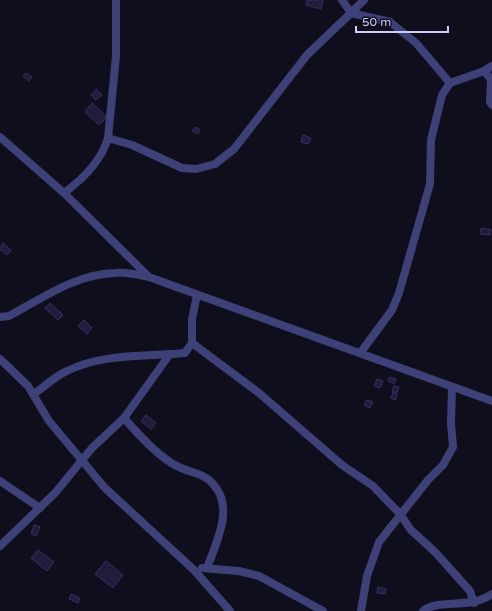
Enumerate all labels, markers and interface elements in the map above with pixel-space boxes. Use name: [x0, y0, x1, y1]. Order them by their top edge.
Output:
scale bar: [356, 8, 448, 34]
text: 50 m: [362, 15, 391, 29]

